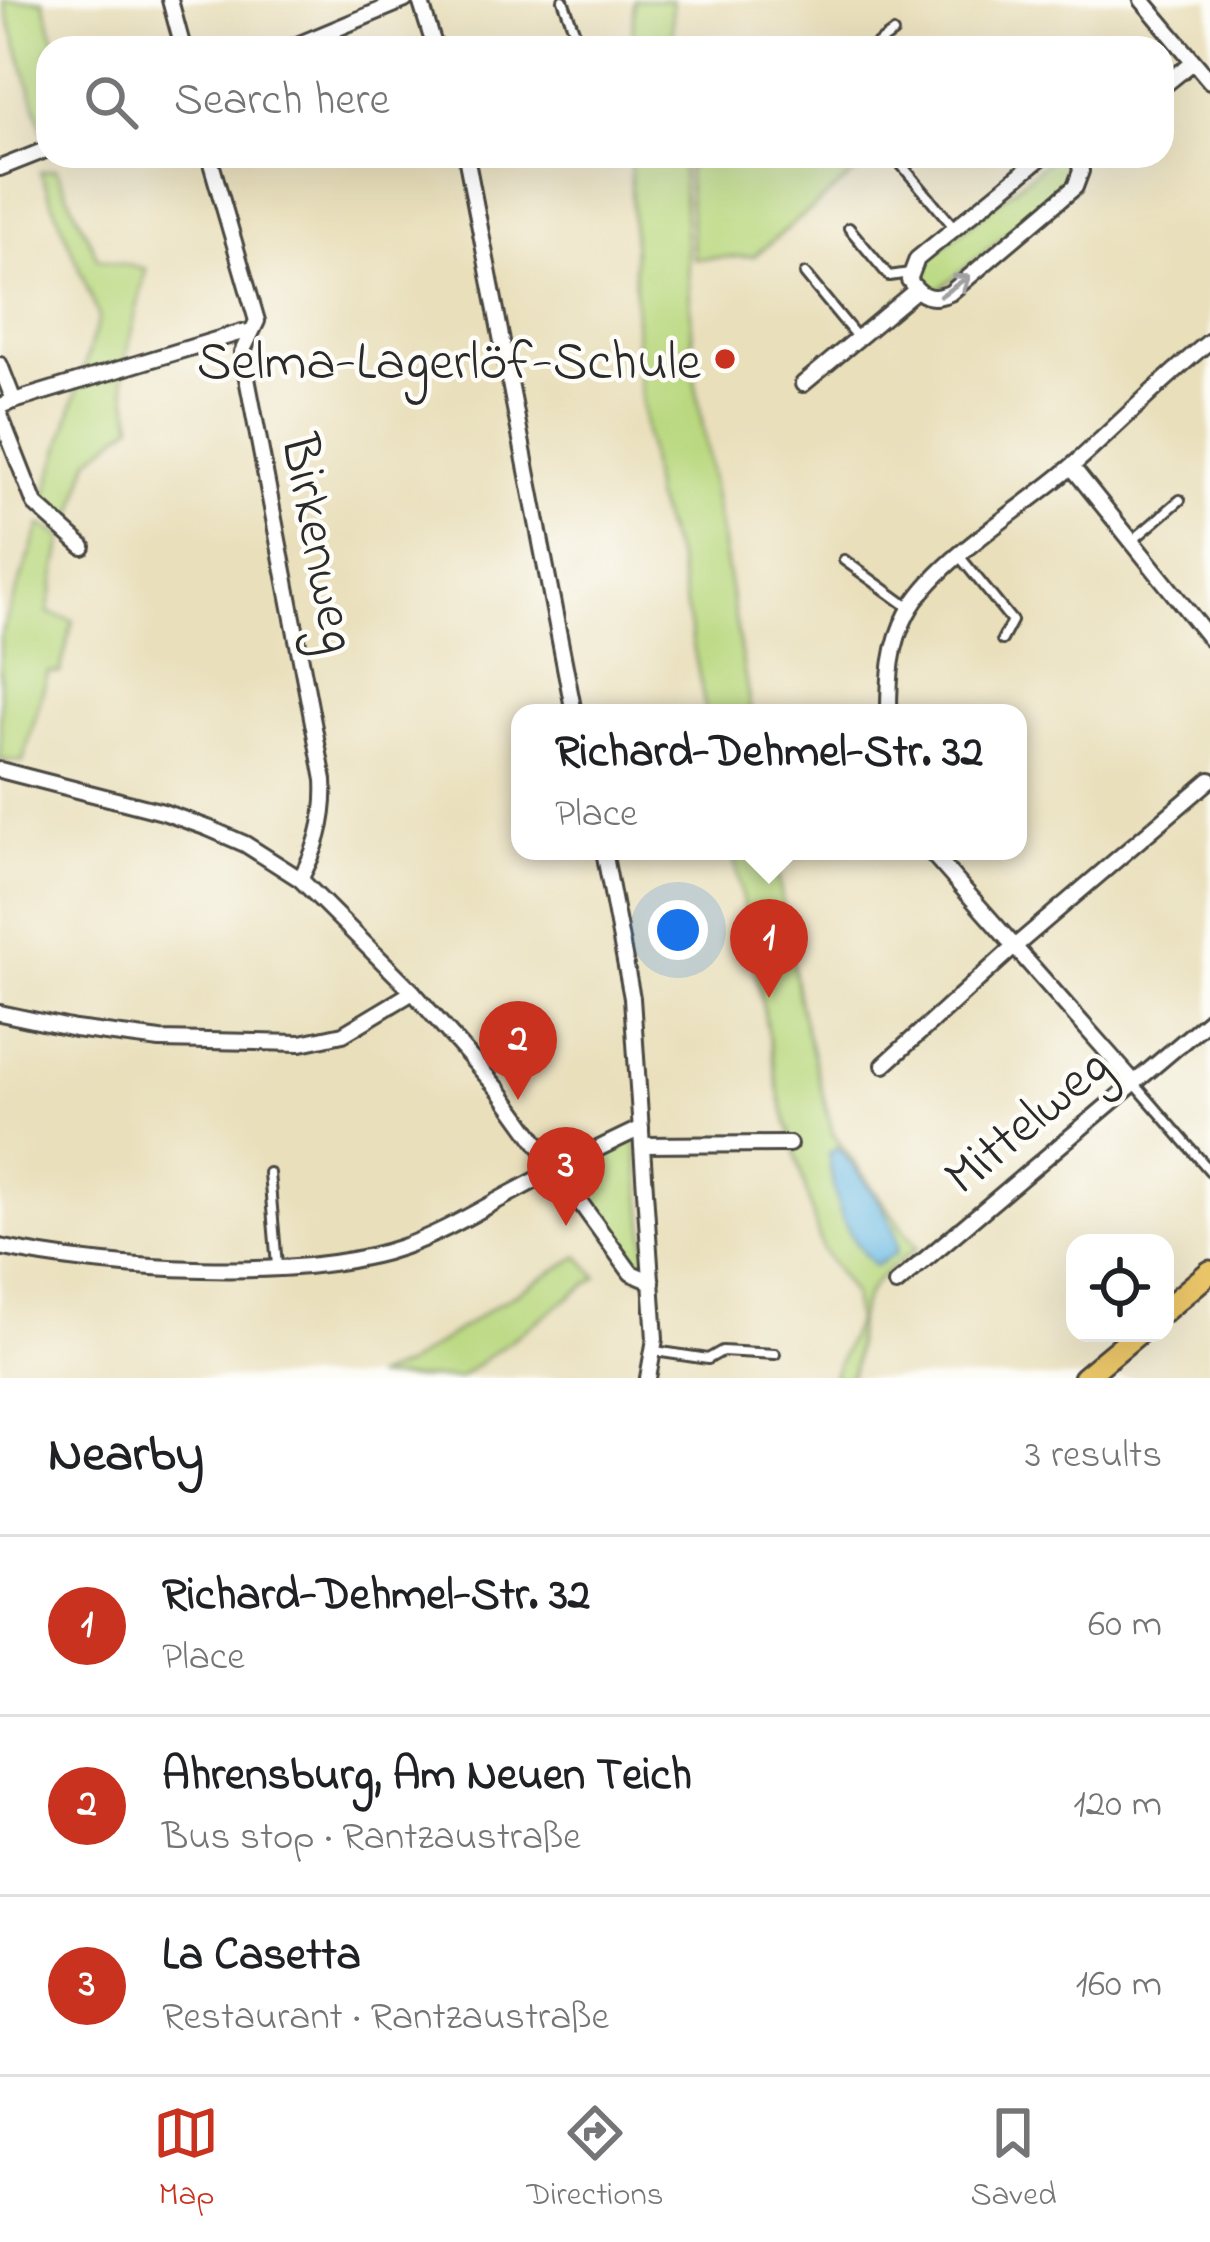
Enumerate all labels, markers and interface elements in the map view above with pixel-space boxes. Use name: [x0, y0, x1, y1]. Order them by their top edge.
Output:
search box: [36, 36, 1174, 168]
icon: search: [78, 69, 144, 135]
text: Search here: [174, 69, 390, 135]
one-way arrow: [938, 274, 971, 299]
place label: Selma-Lagerlöf-Schule: [197, 326, 702, 405]
marker: Selma-Lagerlöf-Schule: [712, 346, 738, 372]
street label: Birkenweg: [255, 426, 375, 660]
popup: [511, 704, 1027, 860]
text: Richard-Dehmel-Str. 32: [555, 721, 983, 787]
text: Place: [555, 787, 638, 844]
pin: 1: [730, 899, 808, 998]
your location: [648, 900, 708, 960]
pin: 2: [479, 1001, 557, 1100]
street label: Mittelweg: [929, 1031, 1130, 1217]
pin: 3: [527, 1127, 605, 1226]
map controls: [1066, 1234, 1174, 1342]
button: locate: [1066, 1234, 1174, 1342]
text: Nearby: [48, 1419, 204, 1494]
text: 3 results: [1025, 1428, 1162, 1485]
text: Richard-Dehmel-Str. 32: [162, 1564, 590, 1630]
text: 1: [81, 1597, 93, 1654]
text: 60 m: [1088, 1597, 1162, 1654]
text: Place: [162, 1630, 245, 1687]
text: Ahrensburg, Am Neuen Teich: [162, 1744, 692, 1810]
text: 2: [77, 1777, 97, 1834]
text: 120 m: [1073, 1777, 1162, 1834]
text: Bus stop · Rantzaustraße: [162, 1810, 581, 1867]
text: La Casetta: [162, 1924, 361, 1990]
text: 3: [79, 1957, 95, 2014]
text: 160 m: [1076, 1957, 1162, 2014]
text: Restaurant · Rantzaustraße: [162, 1990, 609, 2047]
tab: Map: [153, 2100, 219, 2220]
tab: Directions: [526, 2100, 664, 2220]
tab: Saved: [970, 2100, 1057, 2220]

